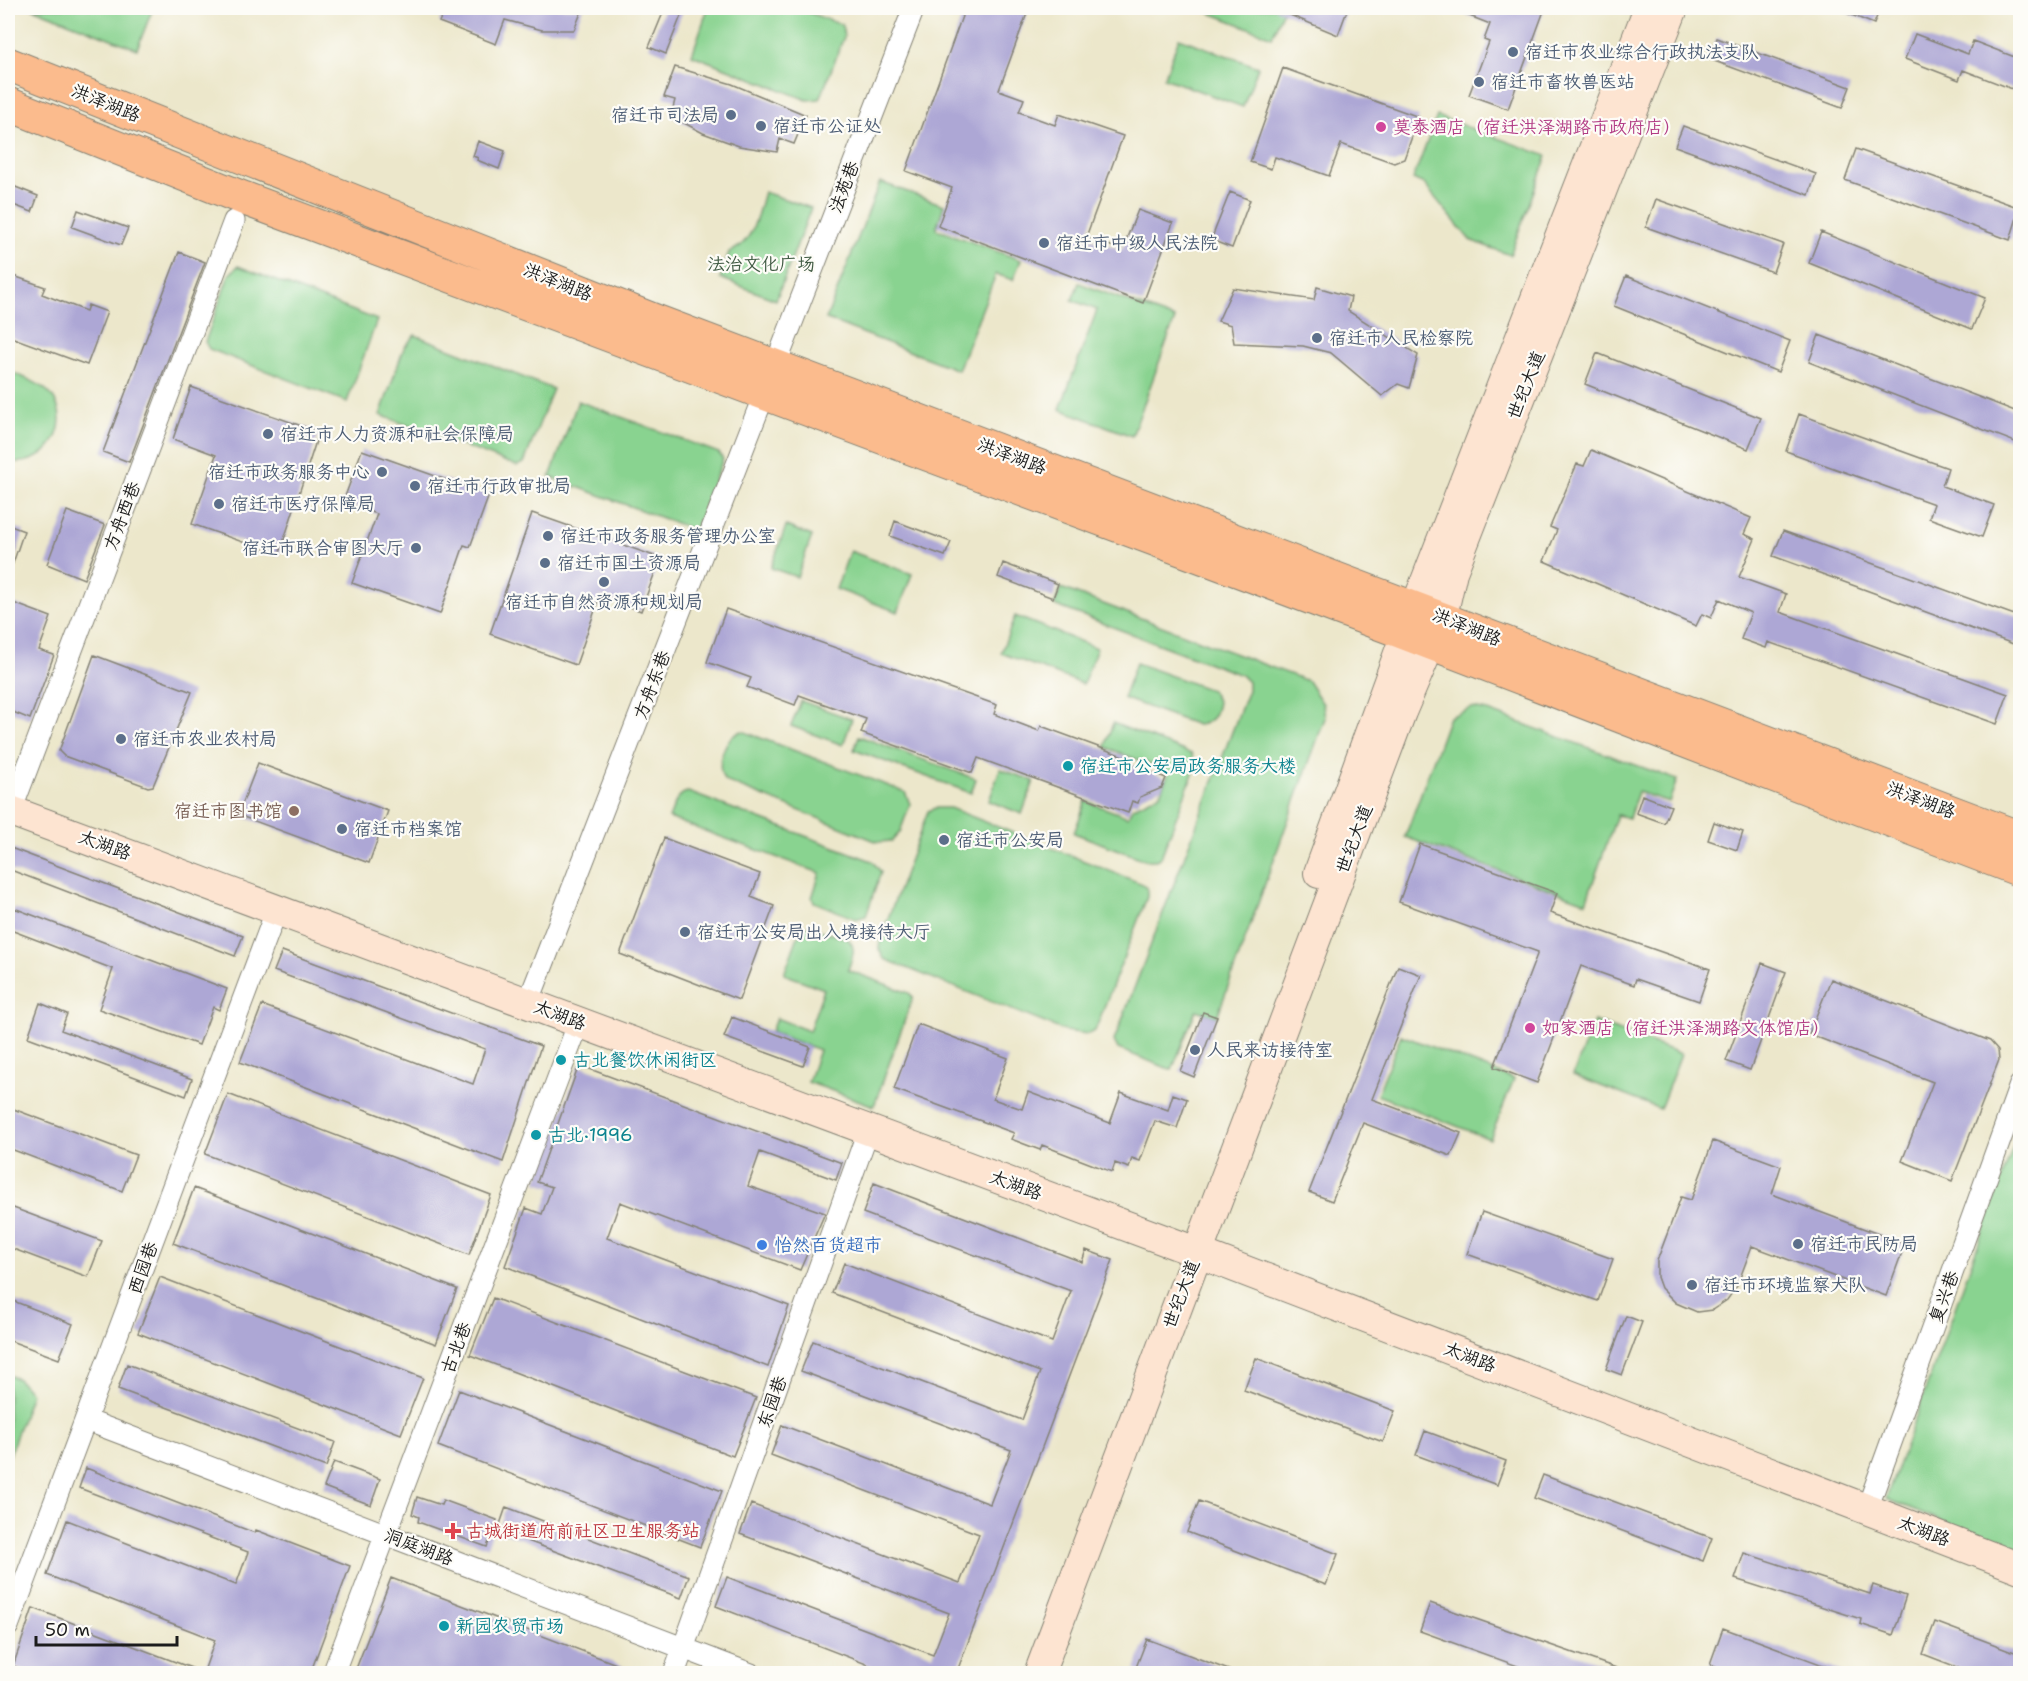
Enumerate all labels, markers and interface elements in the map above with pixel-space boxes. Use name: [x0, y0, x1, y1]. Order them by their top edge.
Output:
place label: 宿迁市农业综合行政执法支队: [1525, 40, 1759, 64]
marker: 宿迁市农业综合行政执法支队: [1506, 45, 1520, 59]
place label: 宿迁市畜牧兽医站: [1491, 70, 1635, 94]
marker: 宿迁市畜牧兽医站: [1472, 75, 1486, 89]
street label: 洪泽湖路: [68, 78, 144, 128]
place label: 宿迁市司法局: [611, 103, 719, 127]
marker: 宿迁市司法局: [724, 108, 738, 122]
place label: 宿迁市公证处: [773, 114, 881, 138]
place label: 莫泰酒店（宿迁洪泽湖路市政府店）: [1393, 115, 1681, 139]
marker: 宿迁市公证处: [754, 119, 768, 133]
marker: 莫泰酒店（宿迁洪泽湖路市政府店）: [1374, 120, 1388, 134]
street label: 法苑巷: [823, 157, 865, 217]
place label: 宿迁市中级人民法院: [1056, 231, 1218, 255]
marker: 宿迁市中级人民法院: [1037, 236, 1051, 250]
park label: 法治文化广场: [707, 252, 815, 276]
street label: 洪泽湖路: [520, 257, 596, 307]
place label: 宿迁市人民检察院: [1329, 326, 1473, 350]
marker: 宿迁市人民检察院: [1310, 331, 1324, 345]
street label: 世纪大道: [1501, 347, 1551, 423]
place label: 宿迁市人力资源和社会保障局: [280, 422, 514, 446]
marker: 宿迁市人力资源和社会保障局: [261, 427, 275, 441]
street label: 洪泽湖路: [974, 432, 1050, 480]
place label: 宿迁市政务服务中心: [208, 460, 370, 484]
marker: 宿迁市政务服务中心: [375, 465, 389, 479]
place label: 宿迁市行政审批局: [427, 474, 571, 498]
street label: 方舟西巷: [98, 478, 146, 554]
marker: 宿迁市行政审批局: [408, 479, 422, 493]
place label: 宿迁市医疗保障局: [231, 492, 375, 516]
marker: 宿迁市医疗保障局: [212, 497, 226, 511]
place label: 宿迁市政务服务管理办公室: [560, 524, 776, 548]
marker: 宿迁市政务服务管理办公室: [541, 529, 555, 543]
place label: 宿迁市联合审图大厅: [242, 536, 404, 560]
marker: 宿迁市联合审图大厅: [409, 541, 423, 555]
place label: 宿迁市国土资源局: [557, 551, 701, 575]
marker: 宿迁市国土资源局: [538, 556, 552, 570]
marker: 宿迁市自然资源和规划局: [597, 575, 611, 589]
place label: 宿迁市自然资源和规划局: [505, 590, 703, 614]
street label: 洪泽湖路: [1429, 602, 1505, 652]
street label: 方舟东巷: [628, 647, 676, 723]
place label: 宿迁市农业农村局: [133, 727, 277, 751]
marker: 宿迁市农业农村局: [114, 732, 128, 746]
place label: 宿迁市公安局政务服务大楼: [1080, 754, 1296, 778]
marker: 宿迁市公安局政务服务大楼: [1061, 759, 1075, 773]
street label: 洪泽湖路: [1883, 776, 1959, 824]
place label: 宿迁市图书馆: [174, 799, 282, 823]
street label: 世纪大道: [1330, 801, 1378, 877]
marker: 宿迁市图书馆: [287, 804, 301, 818]
place label: 宿迁市档案馆: [354, 817, 462, 841]
marker: 宿迁市档案馆: [335, 822, 349, 836]
street label: 太湖路: [76, 824, 134, 866]
place label: 宿迁市公安局: [956, 828, 1064, 852]
marker: 宿迁市公安局: [937, 833, 951, 847]
place label: 宿迁市公安局出入境接待大厅: [697, 920, 931, 944]
marker: 宿迁市公安局出入境接待大厅: [678, 925, 692, 939]
street label: 太湖路: [530, 994, 590, 1036]
place label: 如家酒店（宿迁洪泽湖路文体馆店）: [1542, 1016, 1830, 1040]
marker: 如家酒店（宿迁洪泽湖路文体馆店）: [1523, 1021, 1537, 1035]
place label: 人民来访接待室: [1207, 1038, 1333, 1062]
marker: 人民来访接待室: [1188, 1043, 1202, 1057]
place label: 古北餐饮休闲街区: [573, 1048, 717, 1072]
marker: 古北餐饮休闲街区: [554, 1053, 568, 1067]
place label: 古北·1996: [548, 1123, 633, 1147]
marker: 古北·1996: [529, 1128, 543, 1142]
street label: 太湖路: [987, 1164, 1045, 1206]
place label: 宿迁市民防局: [1810, 1232, 1918, 1256]
place label: 怡然百货超市: [774, 1233, 882, 1257]
marker: 宿迁市民防局: [1791, 1237, 1805, 1251]
marker: 怡然百货超市: [755, 1238, 769, 1252]
street label: 西园巷: [122, 1239, 164, 1297]
street label: 世纪大道: [1157, 1256, 1205, 1332]
street label: 复兴巷: [1923, 1268, 1965, 1326]
place label: 宿迁市环境监察大队: [1704, 1273, 1866, 1297]
marker: 宿迁市环境监察大队: [1685, 1278, 1699, 1292]
street label: 古北巷: [435, 1318, 477, 1378]
street label: 太湖路: [1440, 1336, 1500, 1378]
street label: 东园巷: [751, 1373, 793, 1431]
street label: 太湖路: [1894, 1510, 1954, 1552]
place label: 古城街道府前社区卫生服务站: [466, 1519, 700, 1543]
marker: 古城街道府前社区卫生服务站: [444, 1522, 462, 1540]
street label: 洞庭湖路: [381, 1523, 457, 1571]
scale bar: [36, 1609, 177, 1647]
place label: 新园农贸市场: [456, 1614, 564, 1638]
text: 50 m: [45, 1618, 90, 1642]
marker: 新园农贸市场: [437, 1619, 451, 1633]

